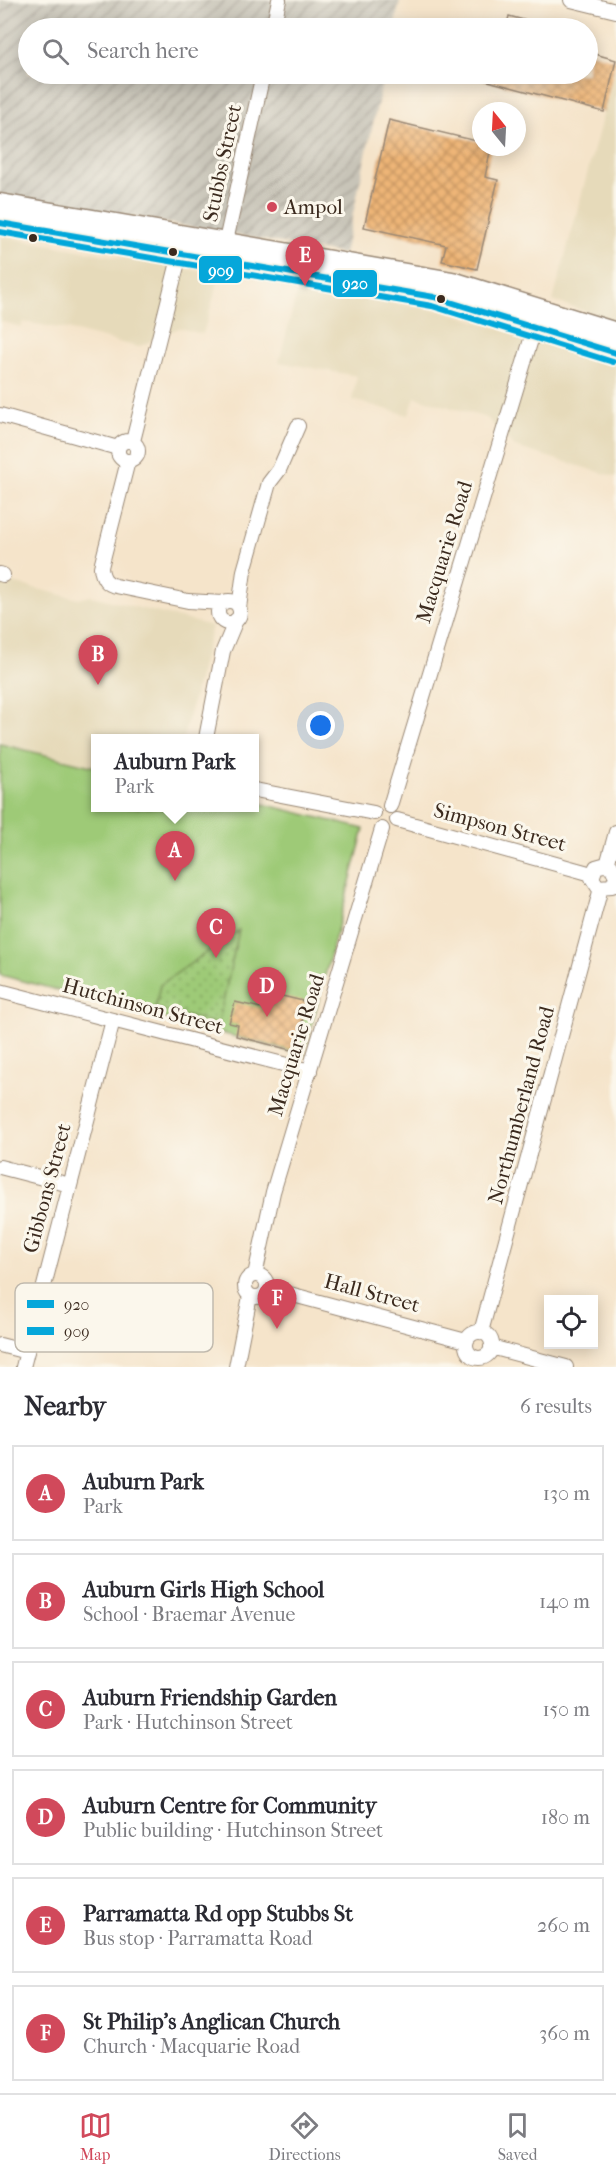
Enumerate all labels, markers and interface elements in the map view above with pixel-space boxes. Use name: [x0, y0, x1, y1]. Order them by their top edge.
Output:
search box: [18, 18, 598, 84]
icon: search: [39, 35, 72, 68]
text: Search here: [87, 38, 199, 64]
street label: Stubbs Street: [198, 101, 246, 224]
north arrow: [472, 102, 526, 156]
place label: Ampol: [283, 195, 343, 219]
marker: Ampol: [265, 200, 279, 214]
unlabelled marker: [27, 232, 39, 244]
pin: E: [286, 236, 324, 286]
unlabelled marker: [167, 246, 179, 258]
line badge: 909: [198, 255, 243, 284]
text: 909: [207, 261, 234, 281]
line badge: 920: [332, 269, 378, 298]
text: 920: [341, 274, 368, 294]
unlabelled marker: [435, 293, 447, 305]
street label: Macquarie Road: [411, 478, 477, 626]
pin: B: [78, 636, 118, 685]
your location: [306, 711, 335, 740]
popup: [91, 734, 259, 812]
text: Auburn Park: [115, 749, 235, 775]
text: Park: [115, 775, 154, 798]
street label: Simpson Street: [431, 798, 569, 856]
pin: A: [156, 832, 195, 881]
pin: C: [196, 908, 236, 958]
pin: D: [248, 968, 286, 1017]
street label: Macquarie Road: [263, 971, 329, 1119]
street label: Hutchinson Street: [60, 973, 226, 1039]
street label: Northumberland Road: [483, 1003, 559, 1207]
street label: Gibbons Street: [18, 1120, 76, 1255]
street label: Hall Street: [322, 1269, 423, 1317]
pin: F: [258, 1280, 296, 1329]
legend: [15, 1283, 213, 1352]
text: 920: [64, 1295, 89, 1314]
map controls: [544, 1295, 598, 1349]
button: locate: [544, 1295, 598, 1349]
text: 909: [64, 1322, 90, 1341]
text: Nearby: [24, 1391, 106, 1422]
text: 6 results: [520, 1395, 592, 1418]
text: Auburn Park: [83, 1469, 204, 1495]
text: A: [39, 1482, 52, 1505]
text: 130 m: [543, 1482, 590, 1505]
text: Park: [83, 1495, 123, 1518]
text: Auburn Girls High School: [83, 1577, 324, 1603]
text: B: [39, 1590, 52, 1613]
text: 140 m: [539, 1590, 590, 1613]
text: School · Braemar Avenue: [83, 1603, 295, 1626]
text: Auburn Friendship Garden: [83, 1685, 337, 1711]
text: C: [39, 1698, 52, 1721]
text: 150 m: [542, 1698, 590, 1721]
text: Park · Hutchinson Street: [83, 1711, 293, 1734]
text: Auburn Centre for Community: [83, 1793, 376, 1819]
text: D: [38, 1806, 53, 1829]
text: 180 m: [541, 1806, 590, 1829]
text: Public building · Hutchinson Street: [83, 1819, 383, 1842]
text: Parramatta Rd opp Stubbs St: [83, 1901, 353, 1927]
text: E: [39, 1914, 52, 1937]
text: 260 m: [537, 1914, 590, 1937]
text: Bus stop · Parramatta Road: [83, 1927, 313, 1950]
text: St Philip's Anglican Church: [83, 2009, 340, 2035]
text: F: [40, 2022, 51, 2045]
text: 360 m: [539, 2022, 590, 2045]
text: Church · Macquarie Road: [83, 2035, 300, 2058]
tab: Map: [79, 2109, 112, 2164]
tab: Directions: [269, 2109, 341, 2164]
tab: Saved: [498, 2109, 537, 2164]

